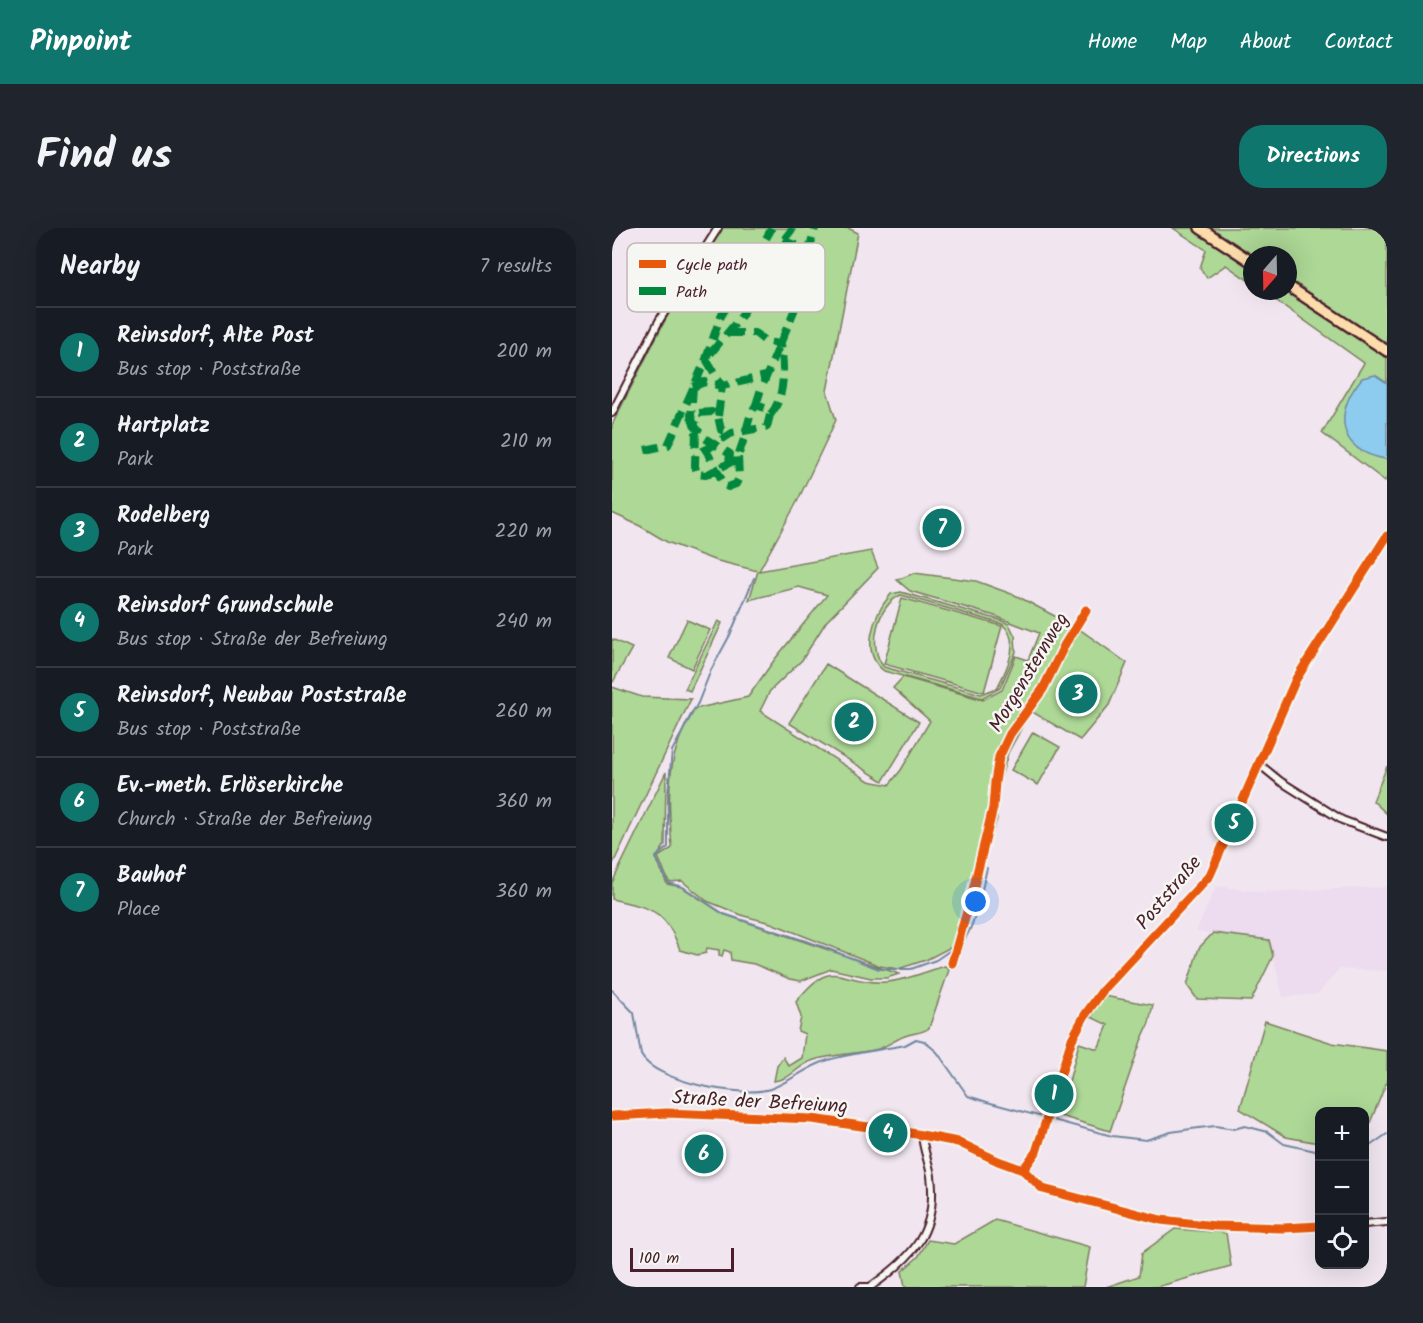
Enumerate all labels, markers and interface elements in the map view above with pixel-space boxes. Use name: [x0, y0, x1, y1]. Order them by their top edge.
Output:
text: Pinpoint: [30, 20, 131, 65]
text: Home: [1088, 26, 1137, 59]
text: Map: [1170, 26, 1207, 59]
text: About: [1240, 26, 1291, 59]
text: Contact: [1324, 26, 1393, 59]
text: Find us: [36, 123, 172, 190]
button: Directions: [1239, 125, 1387, 188]
legend: [627, 243, 825, 312]
text: Nearby: [60, 246, 140, 288]
north arrow: [1243, 246, 1297, 300]
text: 7 results: [480, 251, 552, 283]
text: Cycle path: [676, 253, 748, 278]
text: Path: [676, 280, 707, 305]
text: Reinsdorf, Alte Post: [117, 319, 314, 354]
text: 1: [76, 336, 83, 368]
text: 200 m: [496, 336, 552, 368]
text: Bus stop · Poststraße: [117, 354, 301, 386]
text: Hartplatz: [117, 409, 210, 444]
text: 2: [74, 426, 85, 458]
text: 210 m: [500, 426, 552, 458]
text: Park: [117, 444, 153, 476]
text: Rodelberg: [117, 499, 210, 534]
pin: 7: [922, 506, 962, 550]
text: 3: [74, 516, 85, 548]
text: 220 m: [495, 516, 552, 548]
text: Park: [117, 534, 153, 566]
text: Reinsdorf Grundschule: [117, 589, 334, 624]
text: 4: [74, 606, 85, 638]
text: 240 m: [495, 606, 552, 638]
street label: Morgensternweg: [981, 607, 1078, 739]
text: Bus stop · Straße der Befreiung: [117, 624, 388, 656]
pin: 3: [1058, 672, 1098, 716]
text: Reinsdorf, Neubau Poststraße: [117, 679, 407, 714]
text: 5: [74, 696, 85, 728]
text: 260 m: [495, 696, 552, 728]
pin: 2: [834, 700, 874, 744]
text: Bus stop · Poststraße: [117, 714, 301, 746]
text: Ev.-meth. Erlöserkirche: [117, 769, 343, 804]
text: 6: [74, 786, 85, 818]
text: 360 m: [496, 786, 552, 818]
pin: 5: [1214, 800, 1254, 846]
text: Church · Straße der Befreiung: [117, 804, 372, 836]
street label: Poststraße: [1129, 849, 1210, 938]
text: Bauhof: [117, 859, 185, 894]
text: 7: [75, 876, 84, 908]
text: 360 m: [496, 876, 552, 908]
your location: [961, 887, 990, 916]
text: Place: [117, 894, 160, 926]
pin: 1: [1034, 1072, 1074, 1116]
street label: Straße der Befreiung: [671, 1082, 849, 1124]
map controls: [1315, 1107, 1369, 1269]
button: +: [1315, 1107, 1369, 1161]
pin: 4: [868, 1110, 908, 1156]
pin: 6: [684, 1132, 724, 1176]
button: −: [1315, 1161, 1369, 1215]
button: locate: [1315, 1215, 1369, 1269]
scale bar: [630, 1245, 734, 1272]
text: 100 m: [639, 1246, 679, 1271]

